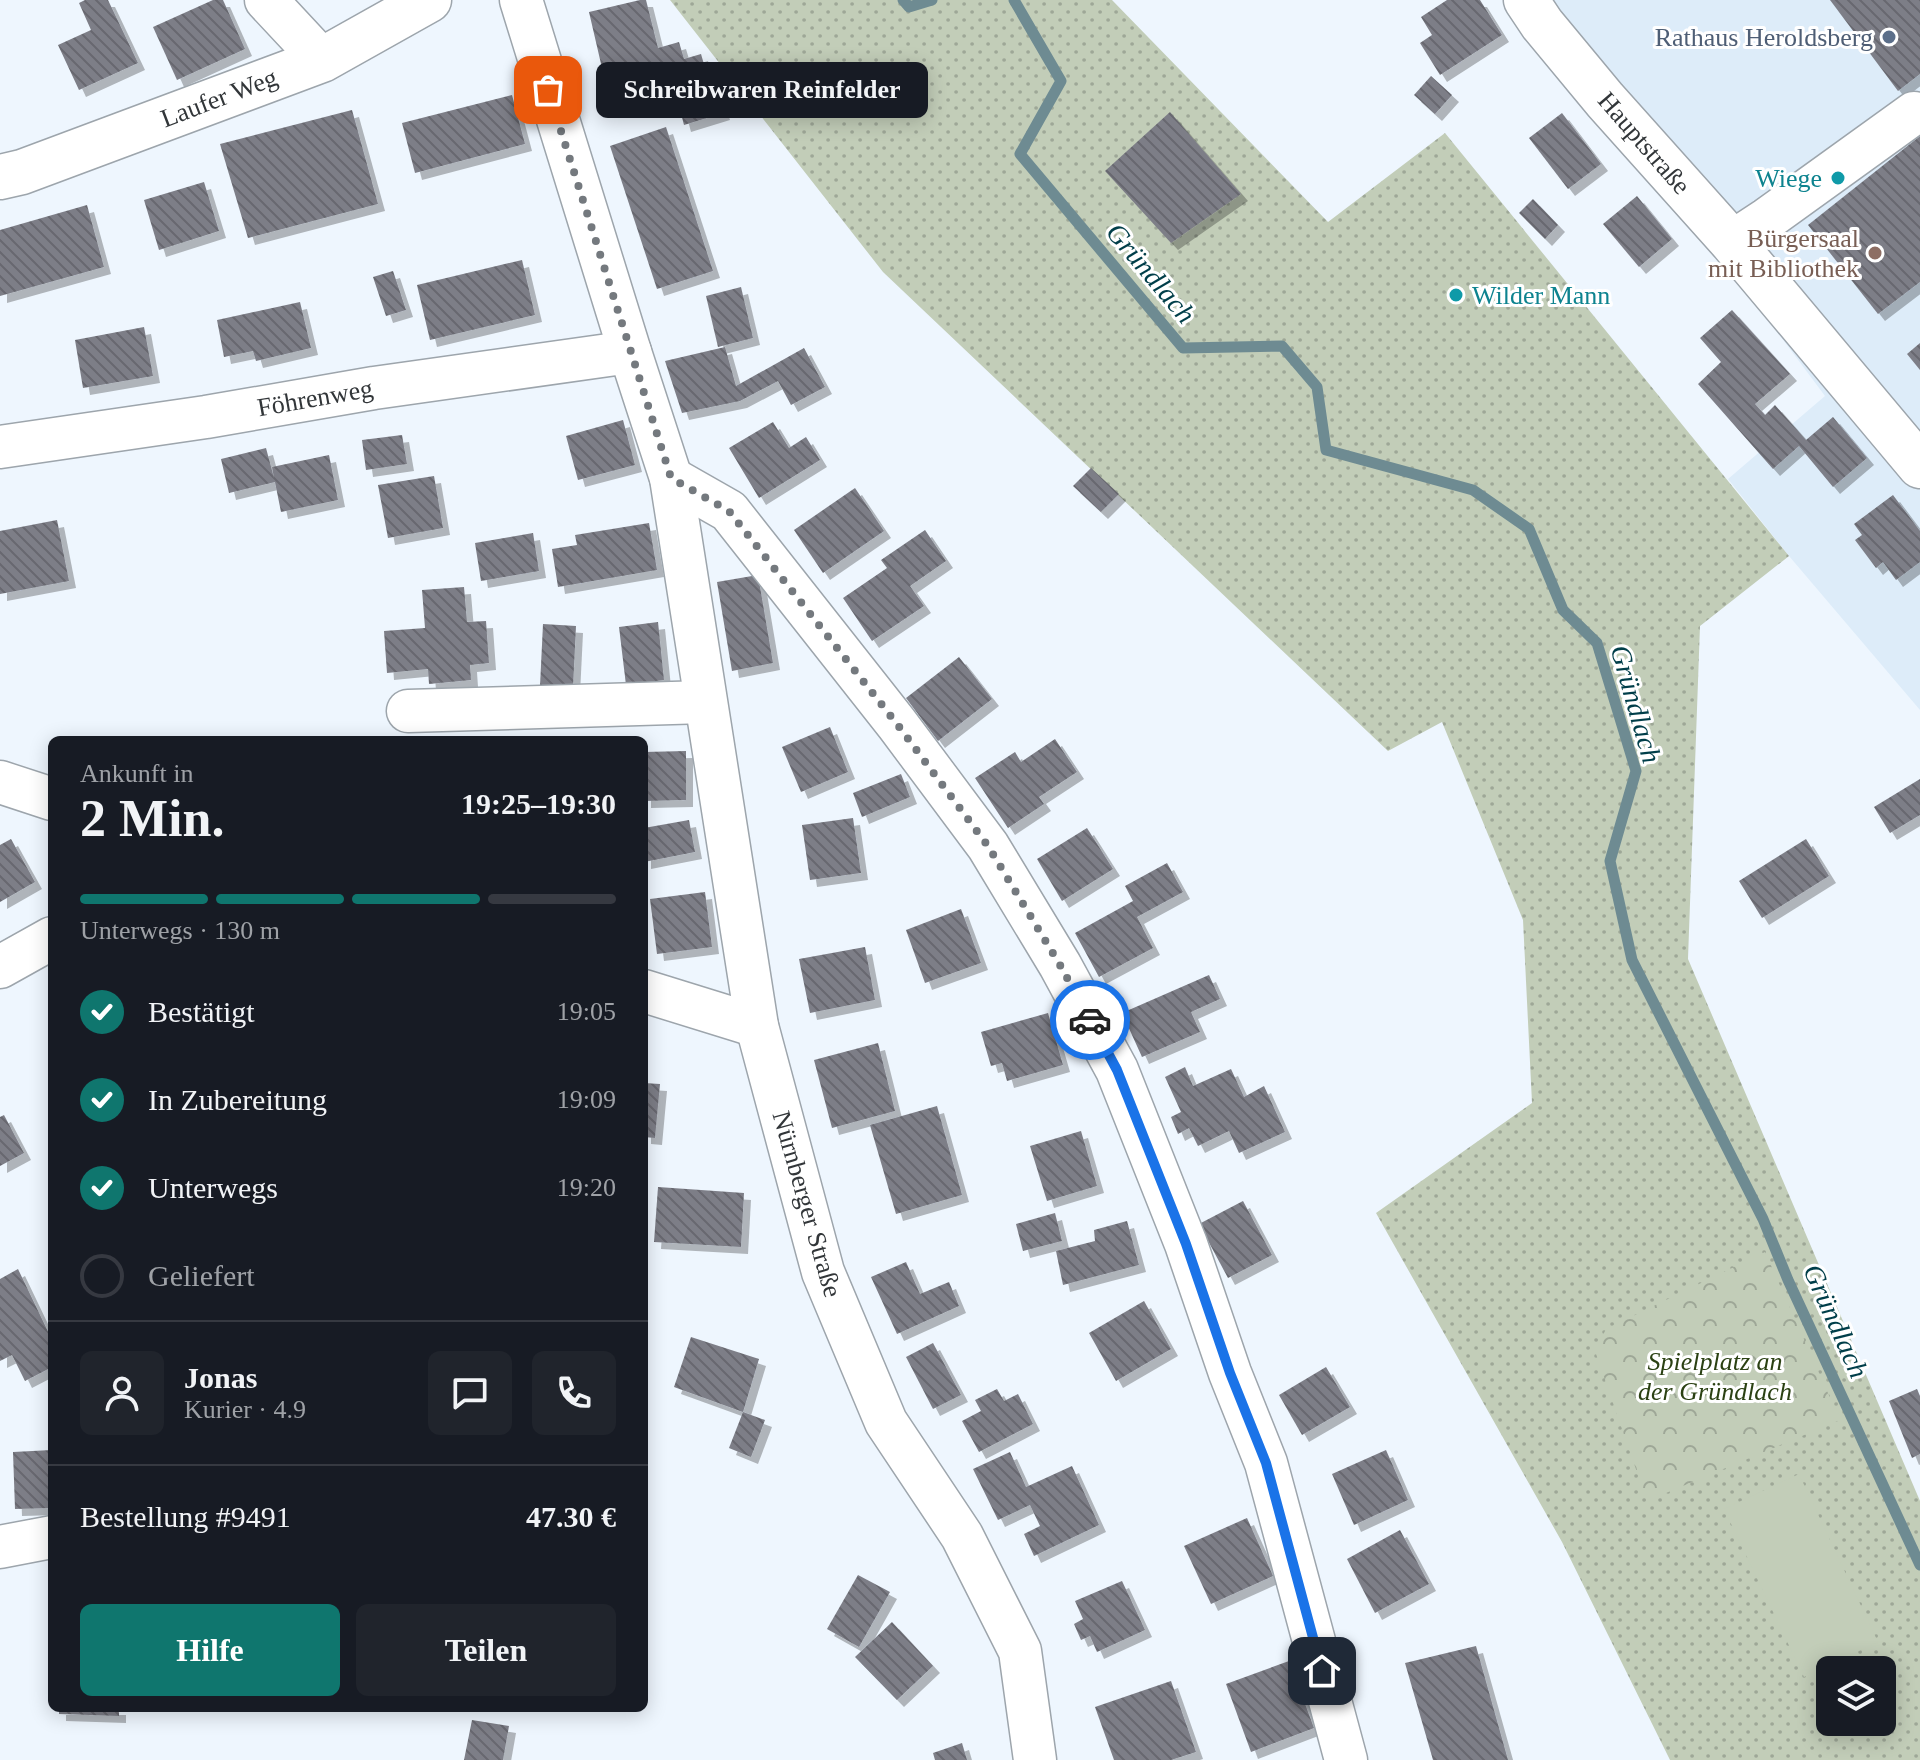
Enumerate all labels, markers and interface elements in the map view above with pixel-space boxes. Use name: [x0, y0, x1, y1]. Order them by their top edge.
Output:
place label: Rathaus Heroldsberg: [1655, 23, 1873, 52]
marker: Rathaus Heroldsberg: [1880, 28, 1898, 46]
pin: [514, 56, 582, 124]
callout: Schreibwaren Reinfelder: [596, 62, 928, 118]
street label: Laufer Weg: [157, 63, 281, 133]
icon: bag: [526, 68, 570, 112]
text: Schreibwaren Reinfelder: [623, 75, 901, 104]
street label: Hauptstraße: [1592, 86, 1696, 200]
place label: Wiege: [1755, 164, 1822, 193]
marker: Wiege: [1829, 169, 1847, 187]
water label: Gründlach: [1100, 217, 1202, 329]
place label: Bürgersaal mit Bibliothek: [1708, 224, 1859, 283]
marker: Bürgersaal mit Bibliothek: [1866, 244, 1884, 262]
place label: Wilder Mann: [1472, 281, 1610, 310]
marker: Wilder Mann: [1447, 286, 1465, 304]
street label: Föhrenweg: [255, 374, 375, 422]
water label: Gründlach: [1604, 641, 1668, 767]
text: Ankunft in: [80, 759, 193, 788]
text: 19:25–19:30: [461, 787, 616, 820]
text: 2 Min.: [80, 790, 224, 847]
text: Unterwegs · 130 m: [80, 916, 280, 945]
courier: [1050, 980, 1130, 1060]
icon: check: [80, 990, 124, 1034]
text: Bestätigt: [148, 995, 255, 1028]
text: 19:05: [557, 997, 616, 1026]
icon: car: [1068, 998, 1112, 1042]
icon: check: [80, 1078, 124, 1122]
text: In Zubereitung: [148, 1083, 327, 1116]
text: 19:09: [557, 1085, 616, 1114]
street label: Nürnberger Straße: [767, 1108, 847, 1300]
icon: check: [80, 1166, 124, 1210]
text: Unterwegs: [148, 1171, 278, 1204]
text: 19:20: [557, 1173, 616, 1202]
text: Geliefert: [148, 1259, 255, 1292]
water label: Gründlach: [1797, 1259, 1875, 1383]
park label: Spielplatz an der Gründlach: [1638, 1347, 1792, 1406]
button: person: [80, 1351, 164, 1435]
button: chat: [428, 1351, 512, 1435]
button: phone: [532, 1351, 616, 1435]
text: Jonas: [184, 1361, 257, 1394]
text: Kurier · 4.9: [184, 1395, 306, 1424]
text: Bestellung #9491: [80, 1500, 291, 1533]
text: 47.30 €: [526, 1500, 616, 1533]
button: Hilfe: [80, 1604, 340, 1696]
button: Teilen: [356, 1604, 616, 1696]
pin: [1288, 1637, 1356, 1705]
icon: home: [1300, 1649, 1344, 1693]
map controls: [1816, 1656, 1896, 1736]
button: layers: [1816, 1656, 1896, 1736]

